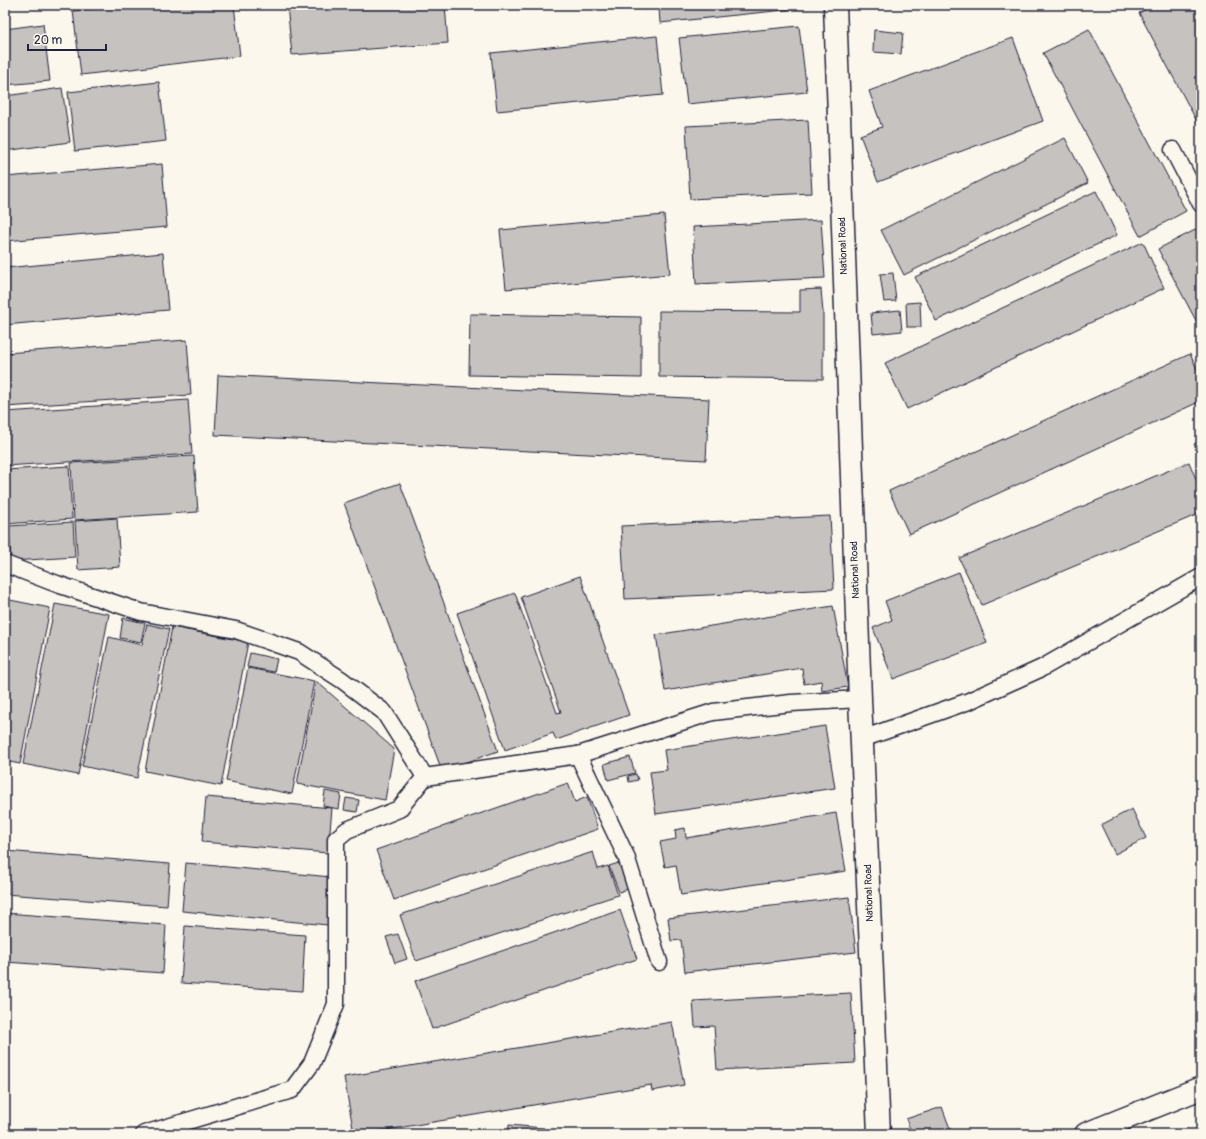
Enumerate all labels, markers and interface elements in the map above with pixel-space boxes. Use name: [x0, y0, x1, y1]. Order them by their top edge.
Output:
scale bar: [28, 26, 106, 52]
text: 20 m: [34, 33, 63, 48]
street label: National Road: [836, 217, 850, 275]
street label: National Road: [848, 541, 862, 599]
street label: National Road: [862, 864, 876, 922]

